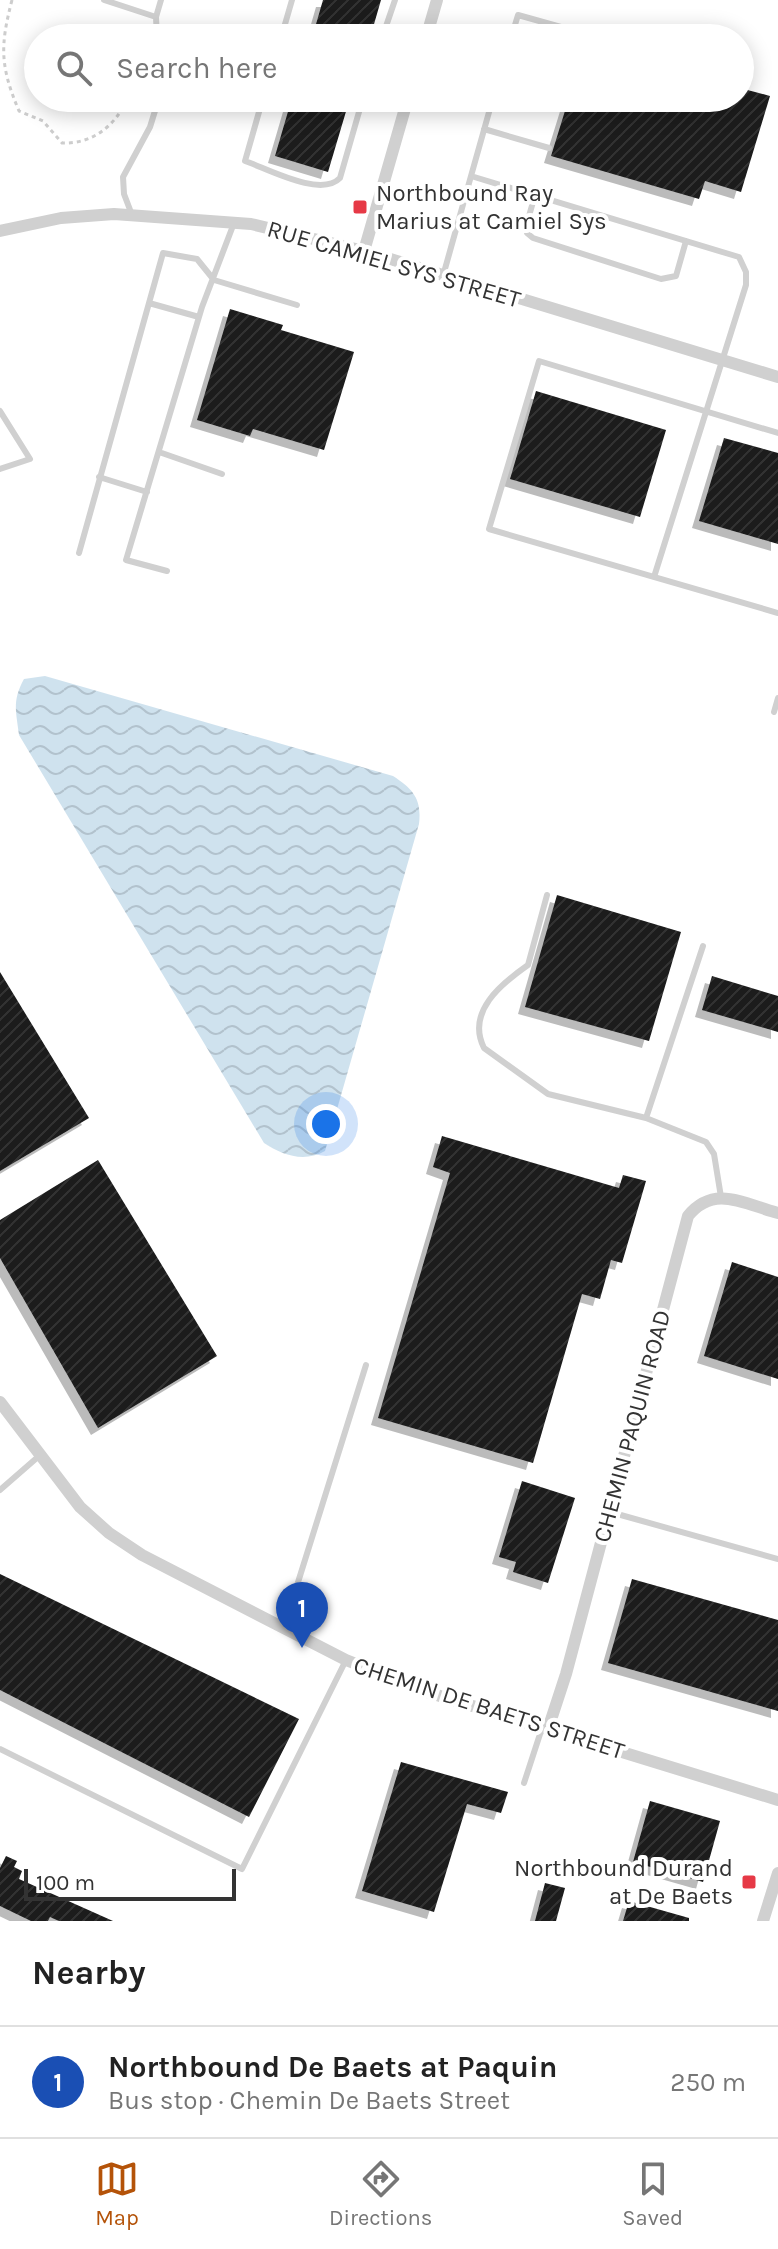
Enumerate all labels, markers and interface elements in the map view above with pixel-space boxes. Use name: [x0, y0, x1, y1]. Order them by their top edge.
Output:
search box: [24, 24, 754, 112]
icon: search: [52, 46, 96, 90]
text: Search here: [116, 50, 277, 86]
place label: Northbound Ray Marius at Camiel Sys: [376, 179, 607, 235]
marker: Northbound Ray Marius at Camiel Sys: [351, 198, 369, 216]
street label: RUE CAMIEL SYS STREET: [264, 214, 524, 314]
your location: [306, 1104, 346, 1144]
street label: CHEMIN PAQUIN ROAD: [587, 1307, 677, 1545]
pin: 1: [276, 1582, 328, 1648]
street label: CHEMIN DE BAETS STREET: [350, 1651, 628, 1765]
place label: Northbound Durand at De Baets: [514, 1854, 733, 1910]
scale bar: [24, 1865, 236, 1901]
text: 100 m: [36, 1870, 95, 1896]
marker: Northbound Durand at De Baets: [740, 1873, 758, 1891]
text: Nearby: [32, 1953, 146, 1993]
text: Northbound De Baets at Paquin: [108, 2049, 558, 2085]
text: 1: [53, 2067, 63, 2098]
text: 250 m: [670, 2067, 746, 2098]
text: Bus stop · Chemin De Baets Street: [108, 2085, 510, 2116]
tab: Map: [95, 2157, 139, 2231]
tab: Directions: [329, 2157, 432, 2231]
tab: Saved: [622, 2157, 683, 2231]

